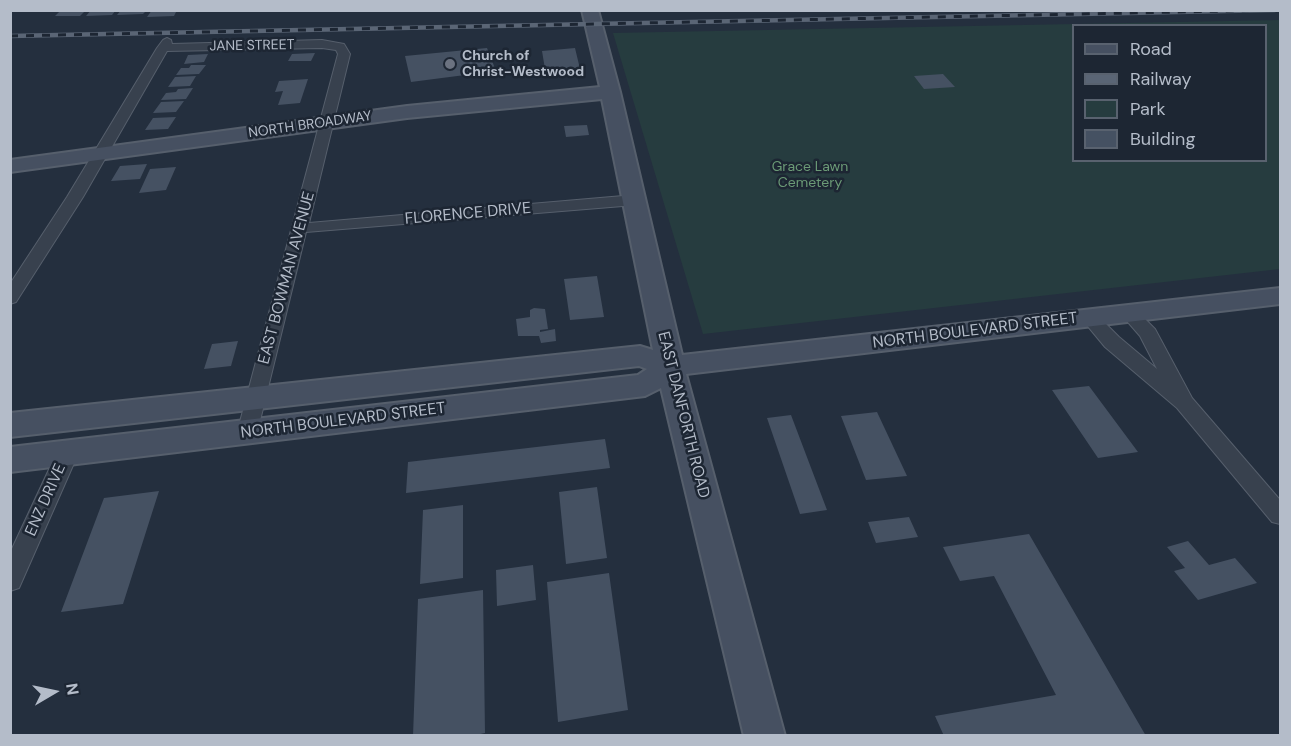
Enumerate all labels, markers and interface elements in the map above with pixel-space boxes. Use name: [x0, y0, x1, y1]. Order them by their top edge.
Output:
legend: [1072, 24, 1267, 162]
street label: JANE STREET: [209, 37, 295, 55]
text: Road: [1130, 37, 1172, 61]
place label: Church of Christ-Westwood: [462, 48, 584, 80]
marker: Church of Christ-Westwood: [443, 57, 457, 71]
text: Railway: [1130, 67, 1192, 91]
text: Park: [1130, 97, 1166, 121]
street label: NORTH BROADWAY: [247, 108, 373, 142]
text: Building: [1130, 127, 1195, 151]
park label: Grace Lawn Cemetery: [772, 159, 848, 192]
street label: EAST BOWMAN AVENUE: [255, 190, 319, 366]
street label: FLORENCE DRIVE: [404, 199, 532, 229]
street label: NORTH BOULEVARD STREET: [872, 309, 1078, 353]
street label: EAST DANFORTH ROAD: [653, 330, 713, 500]
street label: NORTH BOULEVARD STREET: [240, 399, 446, 443]
street label: ENZ DRIVE: [22, 461, 70, 539]
north arrow: [24, 662, 84, 722]
text: N: [61, 682, 84, 697]

